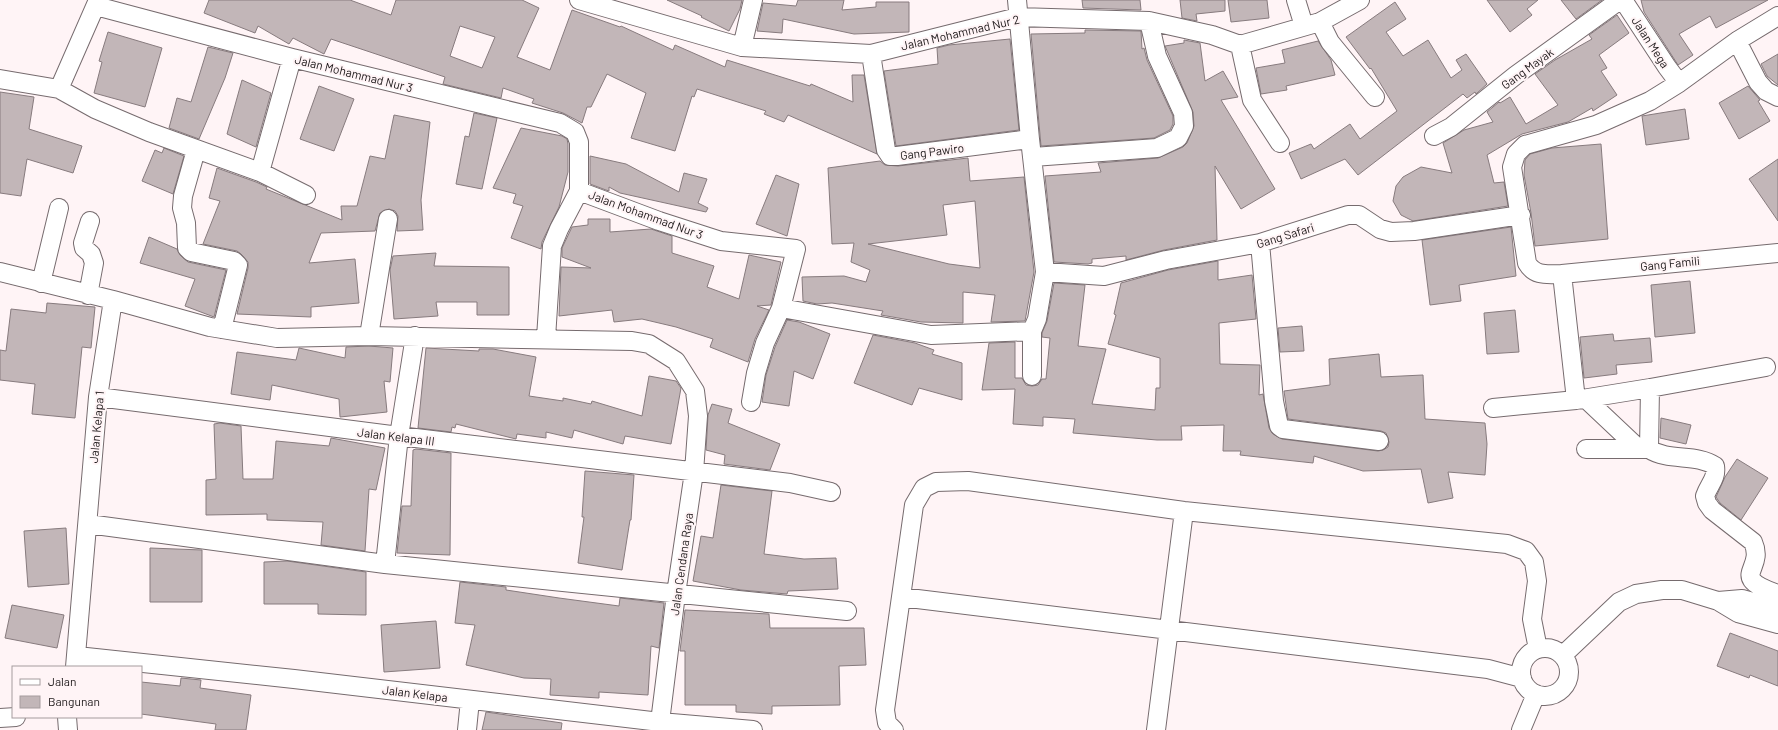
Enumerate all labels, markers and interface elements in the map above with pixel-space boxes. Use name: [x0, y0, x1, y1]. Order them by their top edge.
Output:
street label: Jalan Mohammad Nur 2: [899, 12, 1021, 52]
street label: Jalan Mega: [1629, 14, 1673, 70]
street label: Gang Mayak: [1498, 44, 1556, 92]
street label: Jalan Mohammad Nur 3: [294, 52, 414, 94]
street label: Gang Pawiro: [899, 140, 965, 162]
street label: Jalan Mohammad Nur 3: [587, 187, 705, 241]
street label: Gang Safari: [1255, 220, 1315, 250]
street label: Gang Famili: [1639, 253, 1701, 273]
street label: Jalan Kelapa 1: [86, 390, 106, 464]
street label: Jalan Kelapa III: [357, 424, 435, 448]
street label: Jalan Cendana Raya: [667, 512, 695, 616]
legend: [12, 666, 142, 718]
text: Jalan: [48, 674, 76, 688]
street label: Jalan Kelapa: [381, 682, 449, 704]
text: Bangunan: [48, 694, 100, 708]

